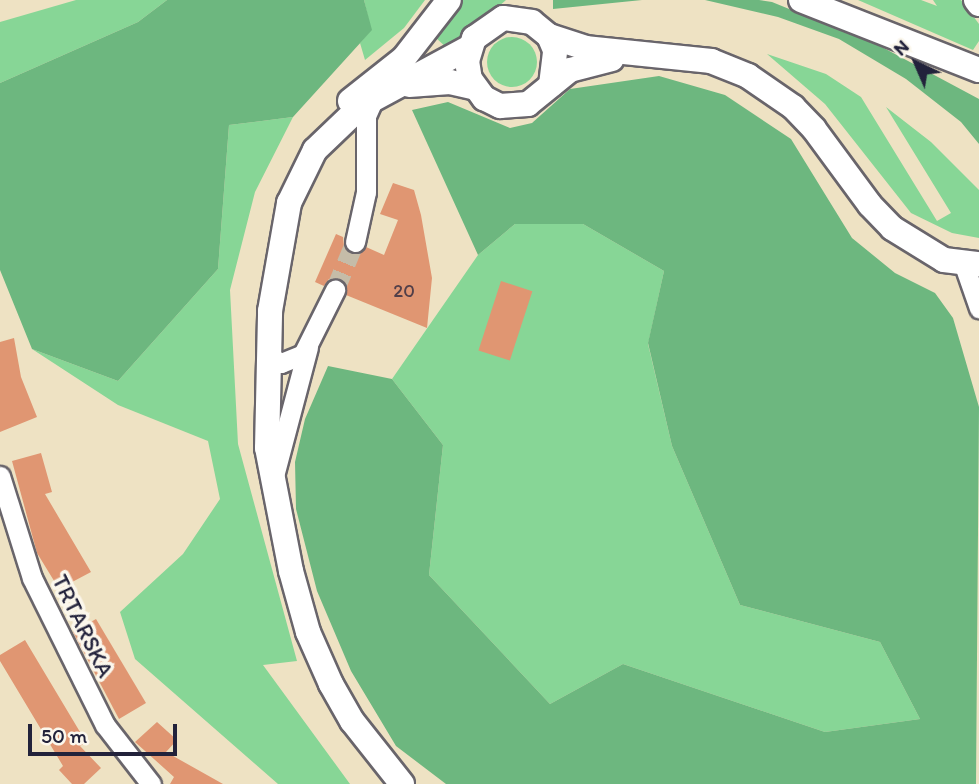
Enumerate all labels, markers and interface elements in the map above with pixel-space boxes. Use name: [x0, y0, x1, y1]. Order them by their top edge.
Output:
north arrow: [881, 28, 951, 98]
text: N: [888, 35, 914, 60]
house number: 20: [393, 280, 415, 302]
street label: TRTARSKA: [46, 570, 120, 682]
scale bar: [32, 710, 180, 754]
text: 50 m: [41, 723, 87, 748]

